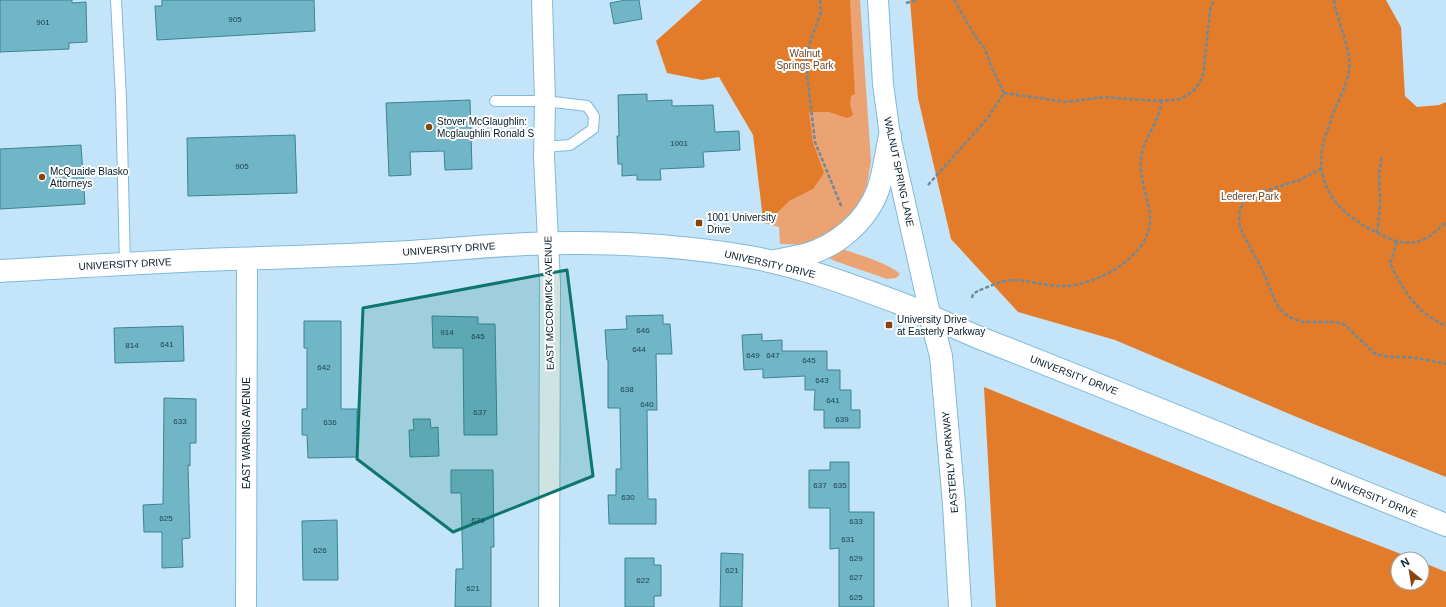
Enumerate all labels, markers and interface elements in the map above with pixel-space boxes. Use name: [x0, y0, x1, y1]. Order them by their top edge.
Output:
house number: 905: [228, 15, 242, 24]
house number: 901: [36, 18, 50, 27]
park label: Walnut Springs Park: [776, 48, 835, 71]
place label: Stover McGlaughlin: Mcglaughlin Ronald S: [437, 116, 535, 139]
street label: WALNUT SPRING LANE: [882, 116, 916, 228]
marker: Stover McGlaughlin: Mcglaughlin Ronald S: [424, 122, 434, 132]
house number: 1001: [670, 139, 688, 148]
house number: 905: [235, 162, 249, 171]
place label: McQuaide Blasko Attorneys: [50, 166, 129, 189]
marker: McQuaide Blasko Attorneys: [37, 172, 47, 182]
park label: Lederer Park: [1221, 191, 1280, 202]
place label: 1001 University Drive: [707, 212, 776, 235]
marker: 1001 University Drive: [694, 218, 704, 228]
street label: EAST MCCORMICK AVENUE: [542, 236, 556, 370]
street label: UNIVERSITY DRIVE: [402, 240, 496, 258]
street label: UNIVERSITY DRIVE: [723, 248, 817, 280]
street label: UNIVERSITY DRIVE: [78, 256, 172, 272]
place label: University Drive at Easterly Parkway: [897, 314, 985, 337]
marker: University Drive at Easterly Parkway: [884, 320, 894, 330]
house number: 646: [636, 326, 650, 335]
house number: 914: [440, 328, 454, 337]
house number: 645: [471, 332, 485, 341]
house number: 641: [160, 340, 174, 349]
house number: 814: [125, 341, 139, 350]
house number: 644: [632, 345, 646, 354]
house number: 649: [746, 351, 760, 360]
house number: 647: [766, 351, 780, 360]
street label: UNIVERSITY DRIVE: [1029, 353, 1120, 397]
house number: 645: [802, 356, 816, 365]
house number: 642: [317, 363, 331, 372]
house number: 643: [815, 376, 829, 385]
street label: EAST WARING AVENUE: [241, 377, 252, 489]
house number: 638: [620, 385, 634, 394]
house number: 641: [826, 396, 840, 405]
house number: 640: [640, 400, 654, 409]
house number: 637: [473, 408, 487, 417]
street label: EASTERLY PARKWAY: [940, 410, 960, 513]
house number: 639: [835, 415, 849, 424]
house number: 633: [173, 417, 187, 426]
house number: 636: [323, 418, 337, 427]
street label: UNIVERSITY DRIVE: [1329, 474, 1420, 520]
house number: 637: [813, 481, 827, 490]
house number: 635: [833, 481, 847, 490]
house number: 630: [621, 493, 635, 502]
house number: 625: [159, 514, 173, 523]
house number: 629: [471, 516, 485, 525]
house number: 633: [849, 517, 863, 526]
house number: 631: [841, 535, 855, 544]
house number: 626: [313, 546, 327, 555]
north arrow: [1390, 551, 1430, 591]
house number: 629: [849, 554, 863, 563]
text: N: [1399, 555, 1411, 570]
house number: 621: [725, 566, 739, 575]
house number: 627: [849, 573, 863, 582]
house number: 622: [636, 576, 650, 585]
house number: 621: [466, 584, 480, 593]
house number: 625: [849, 593, 863, 602]

